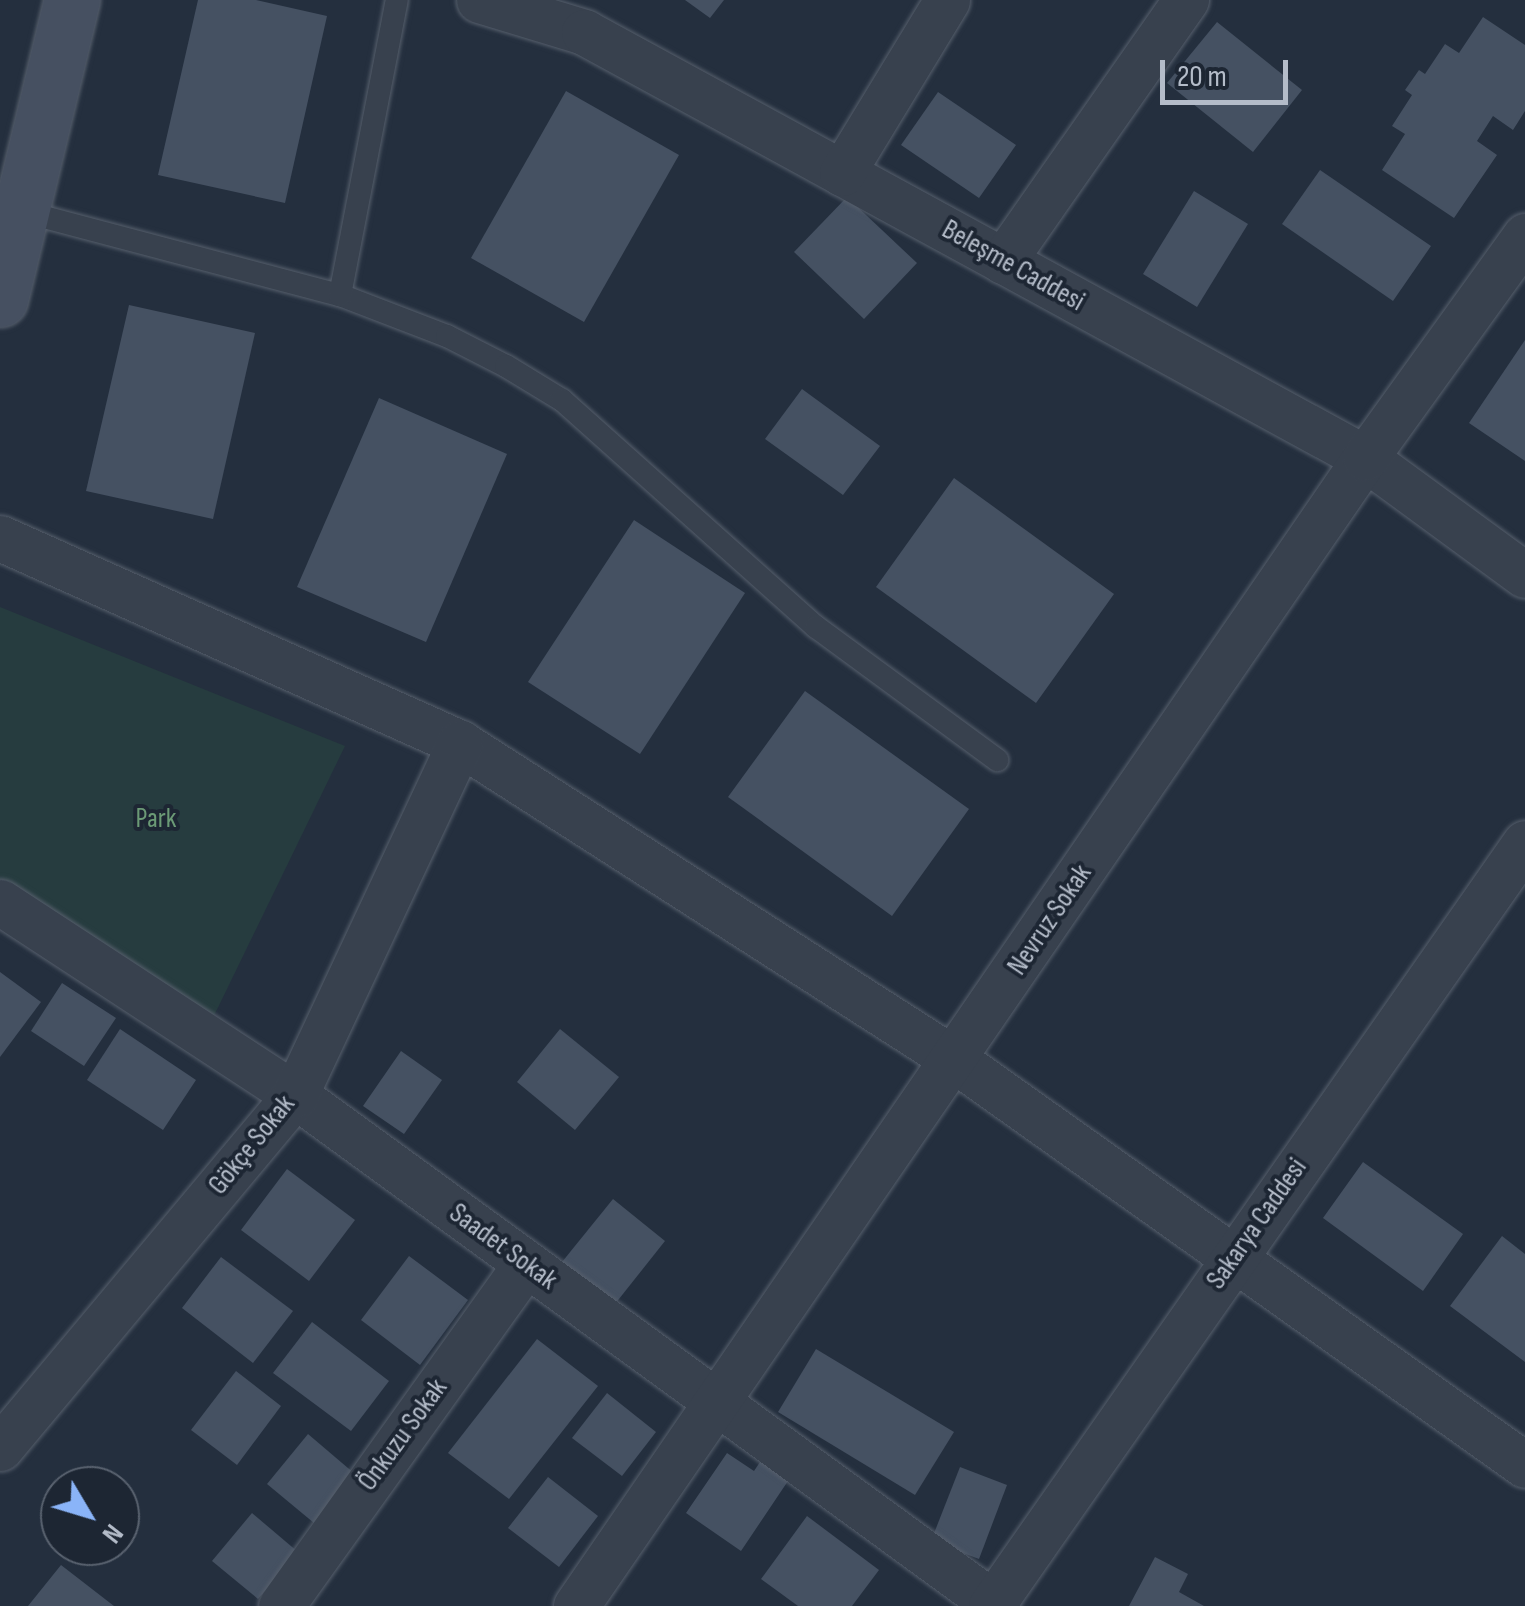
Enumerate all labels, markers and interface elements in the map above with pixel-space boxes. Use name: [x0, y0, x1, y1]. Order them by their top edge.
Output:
scale bar: [1165, 40, 1292, 102]
text: 20 m: [1177, 59, 1227, 95]
street label: Beleşme Caddesi: [936, 213, 1090, 319]
park label: Park: [136, 802, 176, 836]
street label: Nevruz Sokak: [1001, 858, 1099, 982]
street label: Gökçe Sokak: [202, 1088, 302, 1202]
street label: Sakarya Caddesi: [1200, 1152, 1314, 1296]
street label: Saadet Sokak: [442, 1197, 564, 1297]
street label: Önkuzu Sokak: [351, 1372, 455, 1498]
north arrow: [40, 1466, 140, 1566]
text: N: [95, 1517, 130, 1550]

